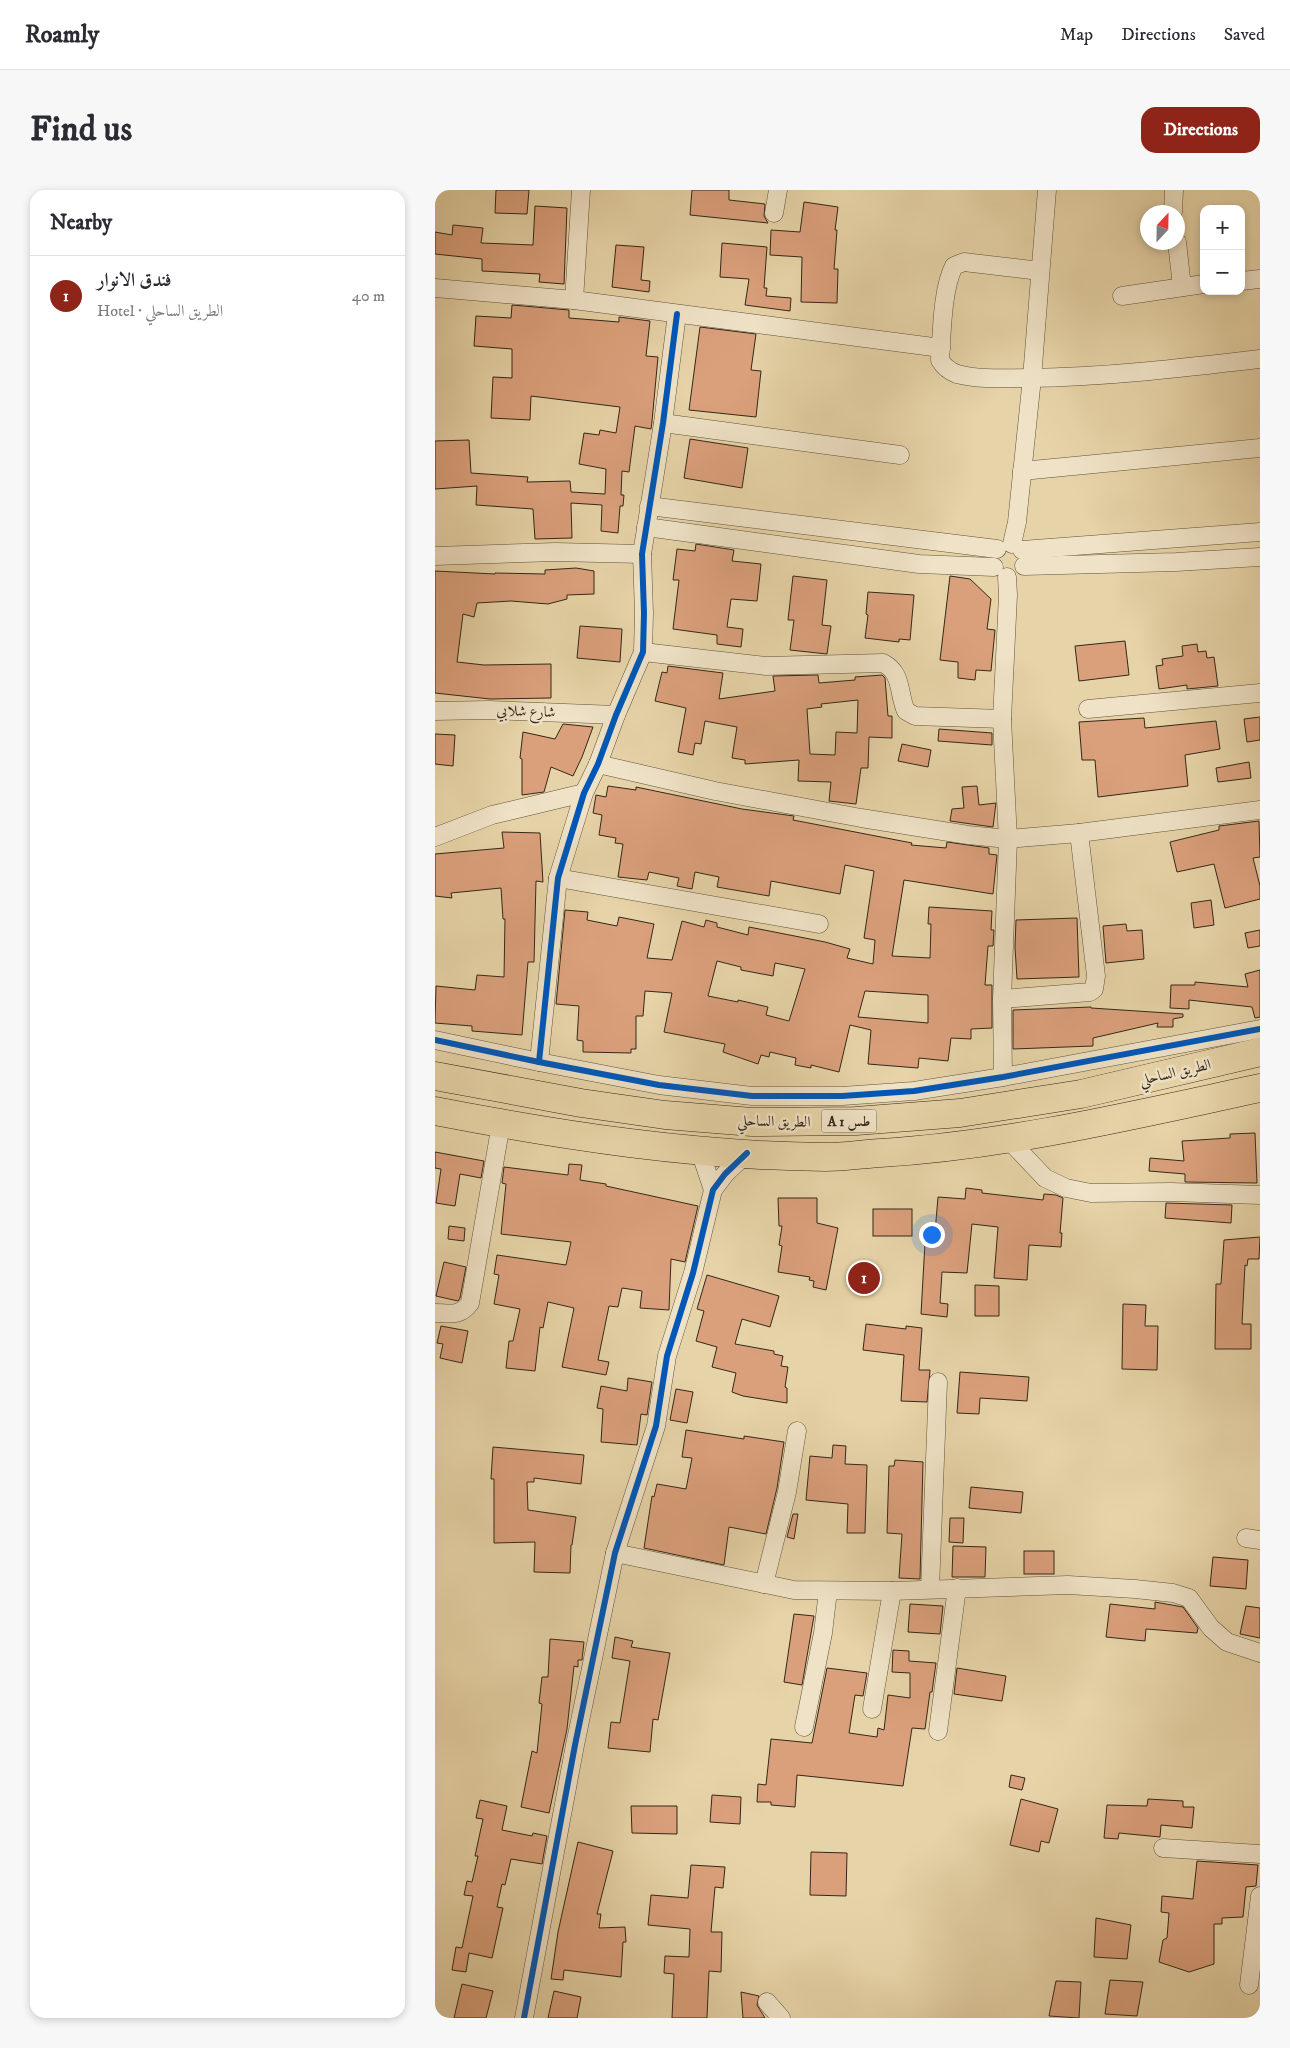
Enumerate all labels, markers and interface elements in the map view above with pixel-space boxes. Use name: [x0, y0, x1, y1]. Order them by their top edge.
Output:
text: Roamly: [25, 20, 99, 50]
text: Map: [1060, 24, 1093, 46]
text: Directions: [1121, 24, 1196, 46]
text: Saved: [1224, 24, 1265, 46]
button: Directions: [1141, 107, 1260, 153]
text: Find us: [30, 108, 132, 152]
north arrow: [1140, 205, 1185, 250]
map controls: [1200, 205, 1245, 295]
button: +: [1200, 205, 1245, 250]
text: Nearby: [50, 210, 112, 236]
button: −: [1200, 250, 1245, 295]
text: فندق الانوار: [97, 269, 172, 292]
text: 1: [63, 286, 69, 306]
text: 40 m: [352, 286, 385, 306]
text: Hotel · الطريق الساحلي: [97, 301, 223, 321]
street label: شارع شلابي: [496, 701, 556, 725]
street label: الطريق الساحلي: [1137, 1055, 1214, 1094]
road number: A 1 طس: [821, 1109, 877, 1132]
street label: الطريق الساحلي: [737, 1111, 811, 1136]
your location: [919, 1222, 945, 1248]
pin: 1: [848, 1259, 880, 1297]

